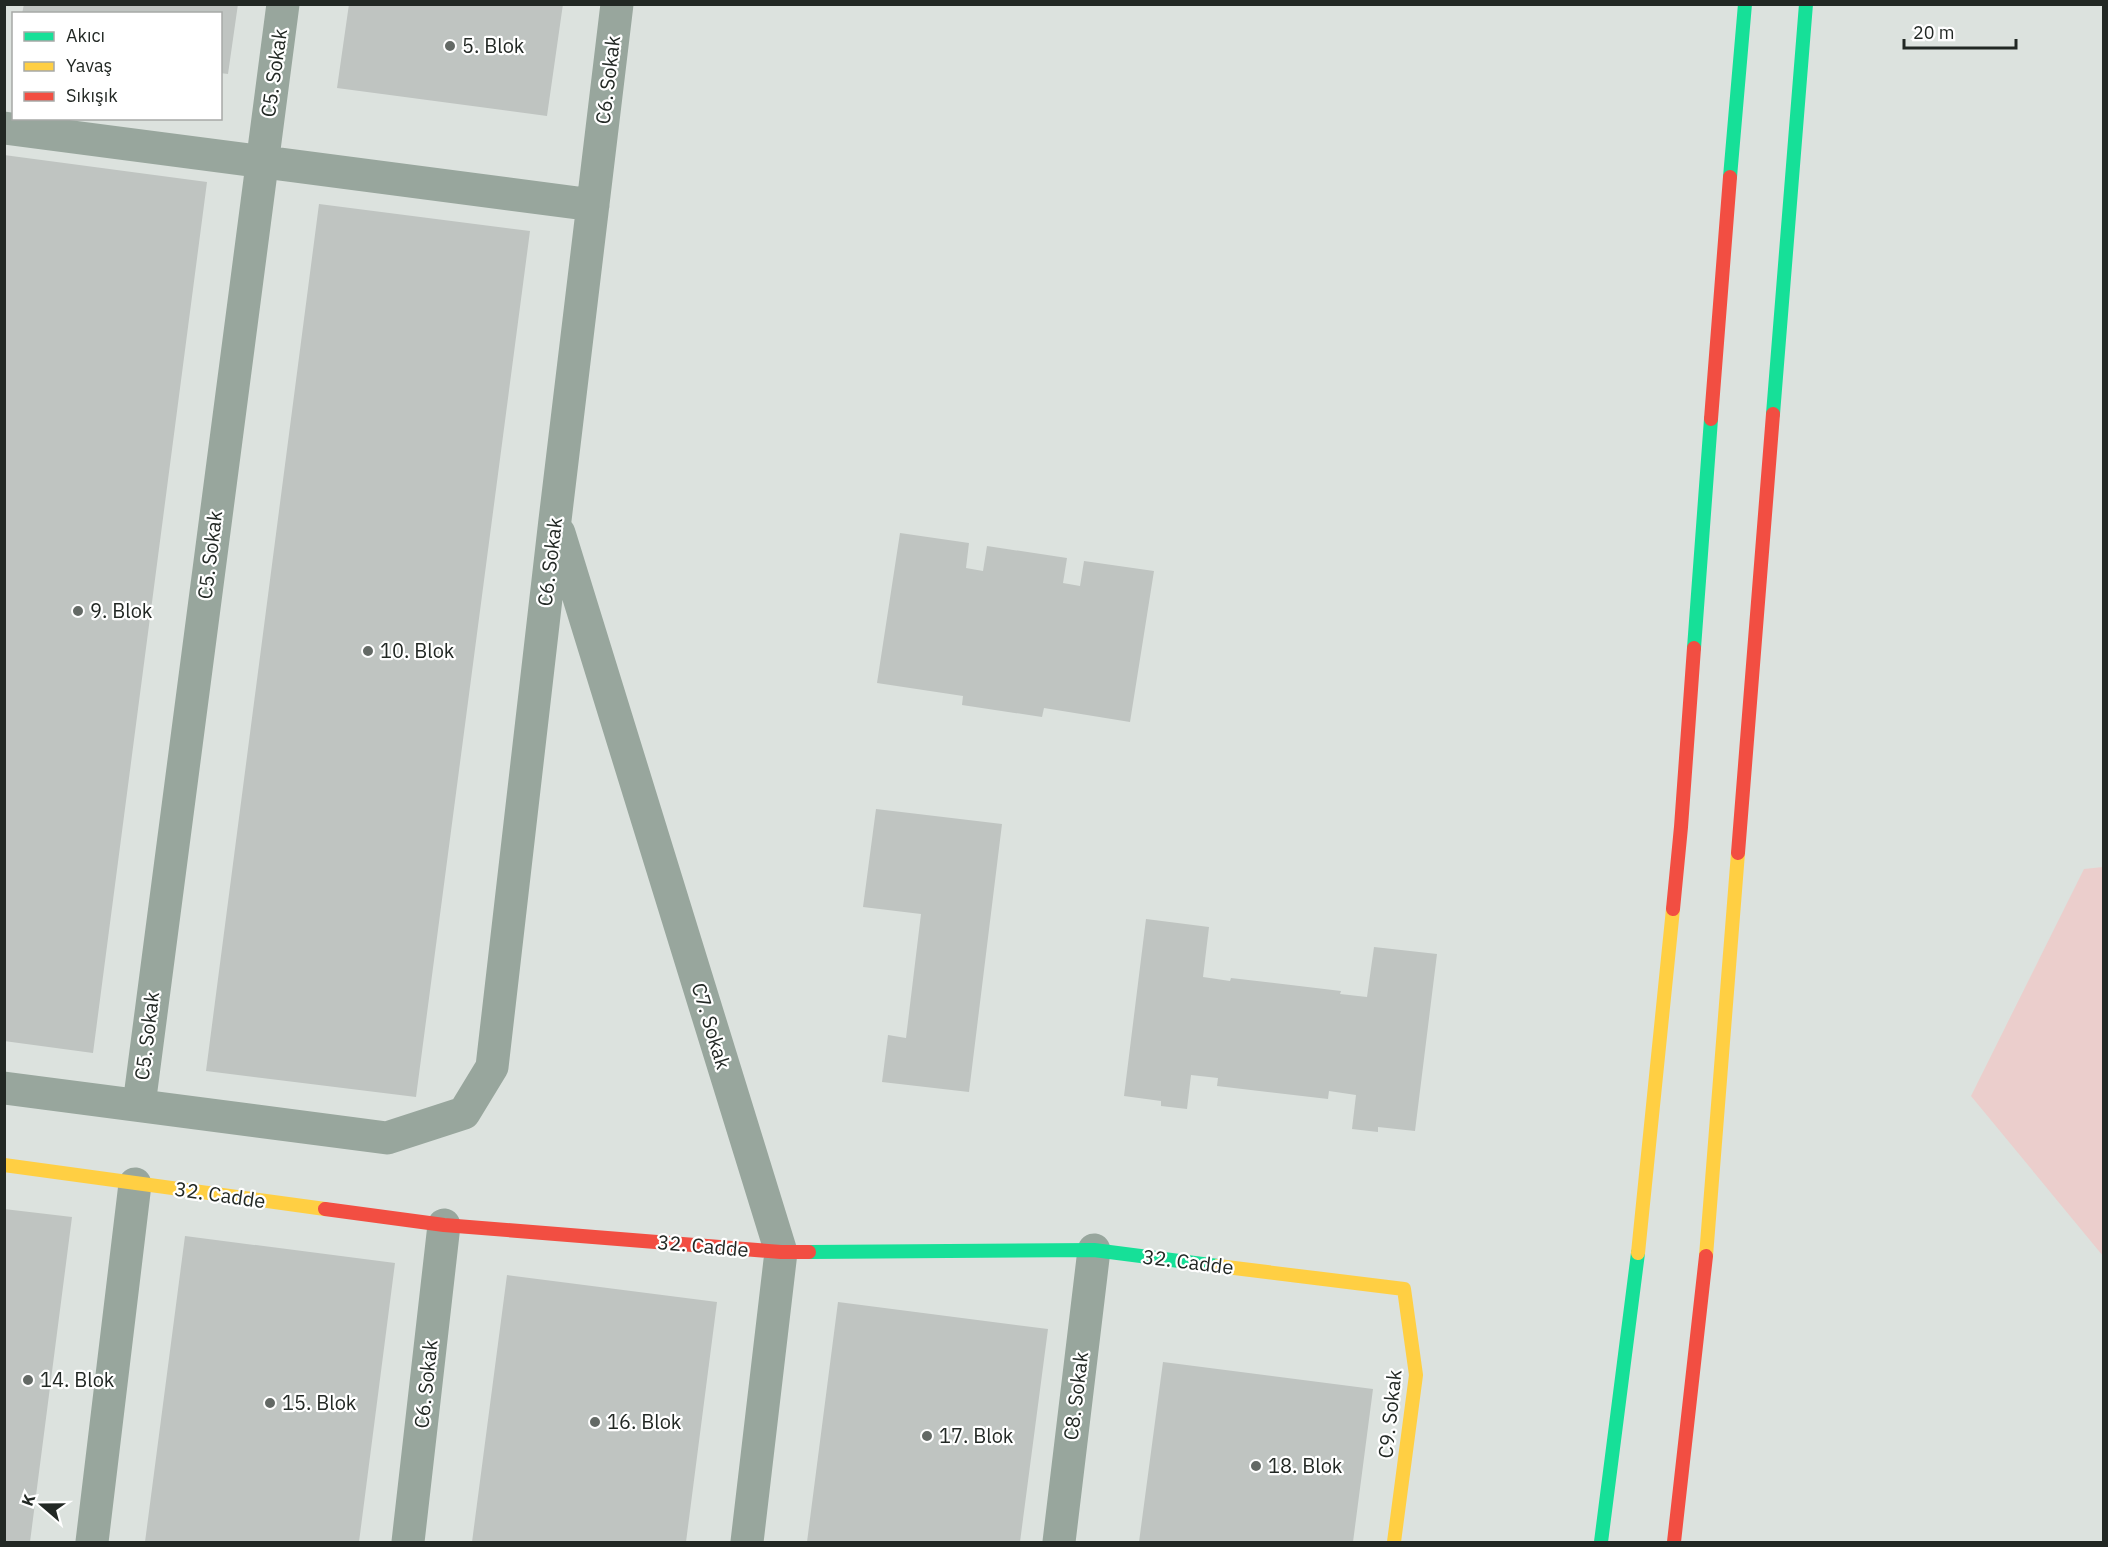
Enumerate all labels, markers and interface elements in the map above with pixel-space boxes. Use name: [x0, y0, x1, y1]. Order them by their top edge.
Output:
legend: [12, 12, 222, 120]
scale bar: [1904, 12, 2016, 50]
text: 20 m: [1913, 21, 1955, 44]
text: Akıcı: [66, 24, 105, 47]
street label: C5. Sokak: [254, 27, 293, 119]
place label: 5. Blok: [462, 32, 525, 59]
street label: C6. Sokak: [589, 34, 626, 126]
marker: 5. Blok: [443, 39, 457, 53]
text: Yavaş: [66, 54, 112, 77]
text: Sıkışık: [66, 84, 118, 107]
street label: C5. Sokak: [191, 509, 228, 601]
street label: C6. Sokak: [531, 516, 568, 608]
place label: 9. Blok: [90, 597, 153, 624]
marker: 9. Blok: [71, 604, 85, 618]
place label: 10. Blok: [380, 637, 455, 664]
marker: 10. Blok: [361, 644, 375, 658]
street label: C7. Sokak: [686, 979, 738, 1073]
street label: C5. Sokak: [128, 990, 165, 1082]
street label: 32. Cadde: [173, 1175, 267, 1214]
street label: 32. Cadde: [656, 1228, 750, 1263]
street label: 32. Cadde: [1141, 1243, 1235, 1280]
street label: C6. Sokak: [407, 1338, 444, 1430]
street label: C8. Sokak: [1057, 1350, 1094, 1442]
place label: 14. Blok: [40, 1366, 115, 1393]
street label: C9. Sokak: [1371, 1368, 1408, 1460]
marker: 14. Blok: [21, 1373, 35, 1387]
place label: 15. Blok: [282, 1389, 357, 1416]
marker: 15. Blok: [263, 1396, 277, 1410]
place label: 16. Blok: [607, 1408, 682, 1435]
marker: 16. Blok: [588, 1415, 602, 1429]
place label: 17. Blok: [939, 1422, 1014, 1449]
marker: 17. Blok: [920, 1429, 934, 1443]
place label: 18. Blok: [1268, 1452, 1343, 1479]
marker: 18. Blok: [1249, 1459, 1263, 1473]
north arrow: [12, 1475, 72, 1535]
text: K: [17, 1491, 39, 1509]

